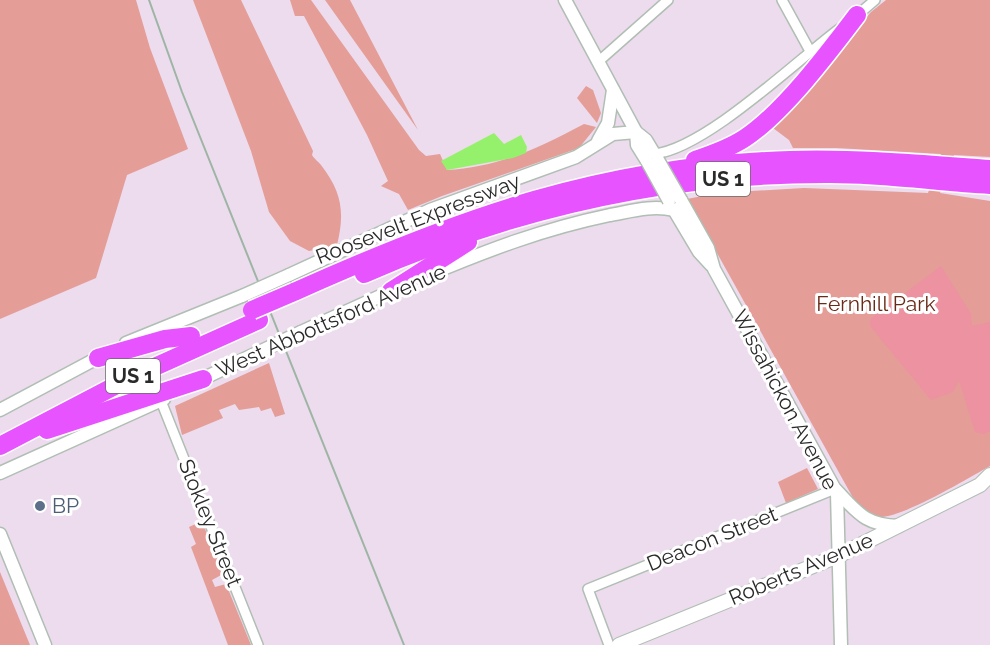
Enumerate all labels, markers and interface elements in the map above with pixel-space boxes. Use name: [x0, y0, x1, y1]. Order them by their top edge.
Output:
road number: US 1: [696, 162, 750, 196]
street label: Roosevelt Expressway: [312, 168, 524, 269]
street label: West Abbottsford Avenue: [212, 258, 450, 383]
park label: Fernhill Park: [816, 291, 936, 316]
street label: Wissahickon Avenue: [727, 305, 844, 494]
road number: US 1: [106, 359, 160, 393]
street label: Stokley Street: [174, 455, 247, 590]
place label: BP: [52, 493, 79, 518]
marker: BP: [33, 499, 47, 513]
street label: Deacon Street: [643, 501, 781, 576]
street label: Roberts Avenue: [725, 527, 877, 610]

